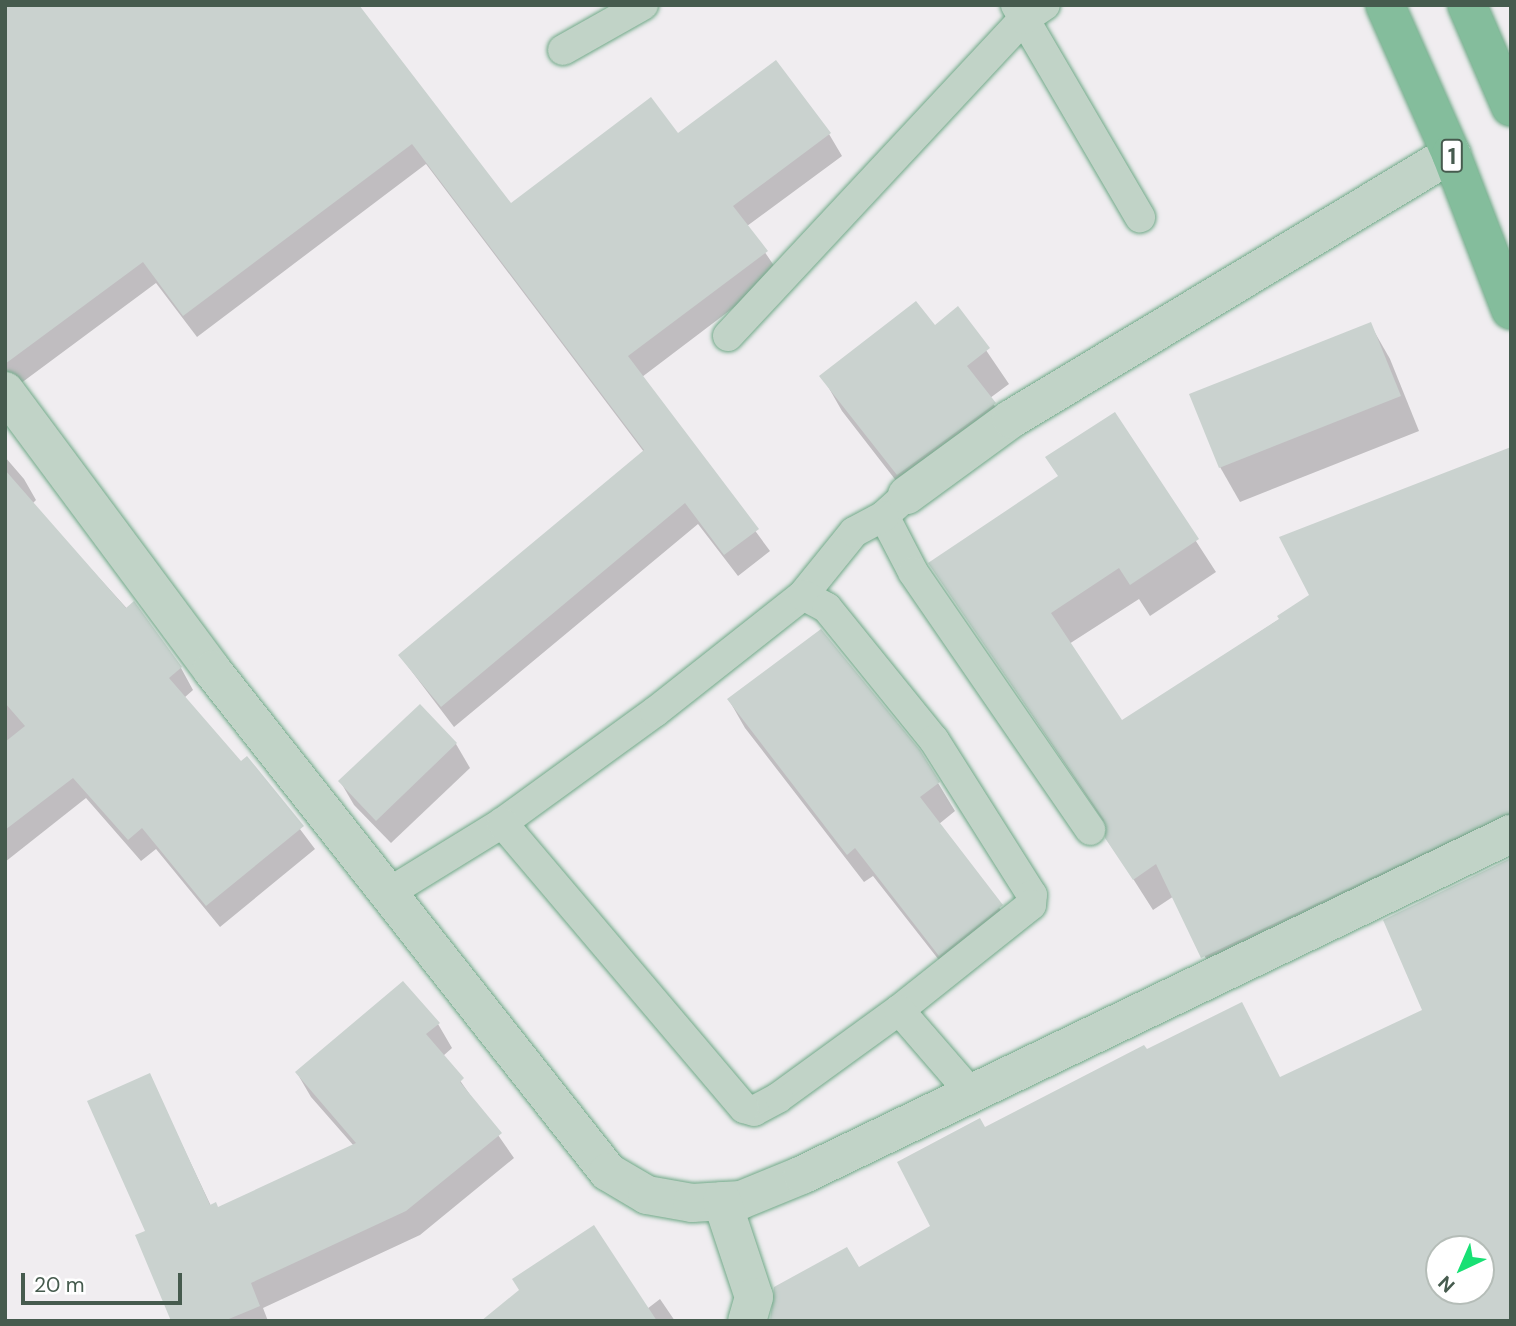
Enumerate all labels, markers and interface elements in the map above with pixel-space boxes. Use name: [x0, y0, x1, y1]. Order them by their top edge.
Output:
road number: 1: [1440, 136, 1464, 176]
north arrow: [1425, 1235, 1495, 1305]
scale bar: [24, 1260, 186, 1304]
text: N: [1433, 1270, 1460, 1298]
text: 20 m: [34, 1271, 85, 1299]

